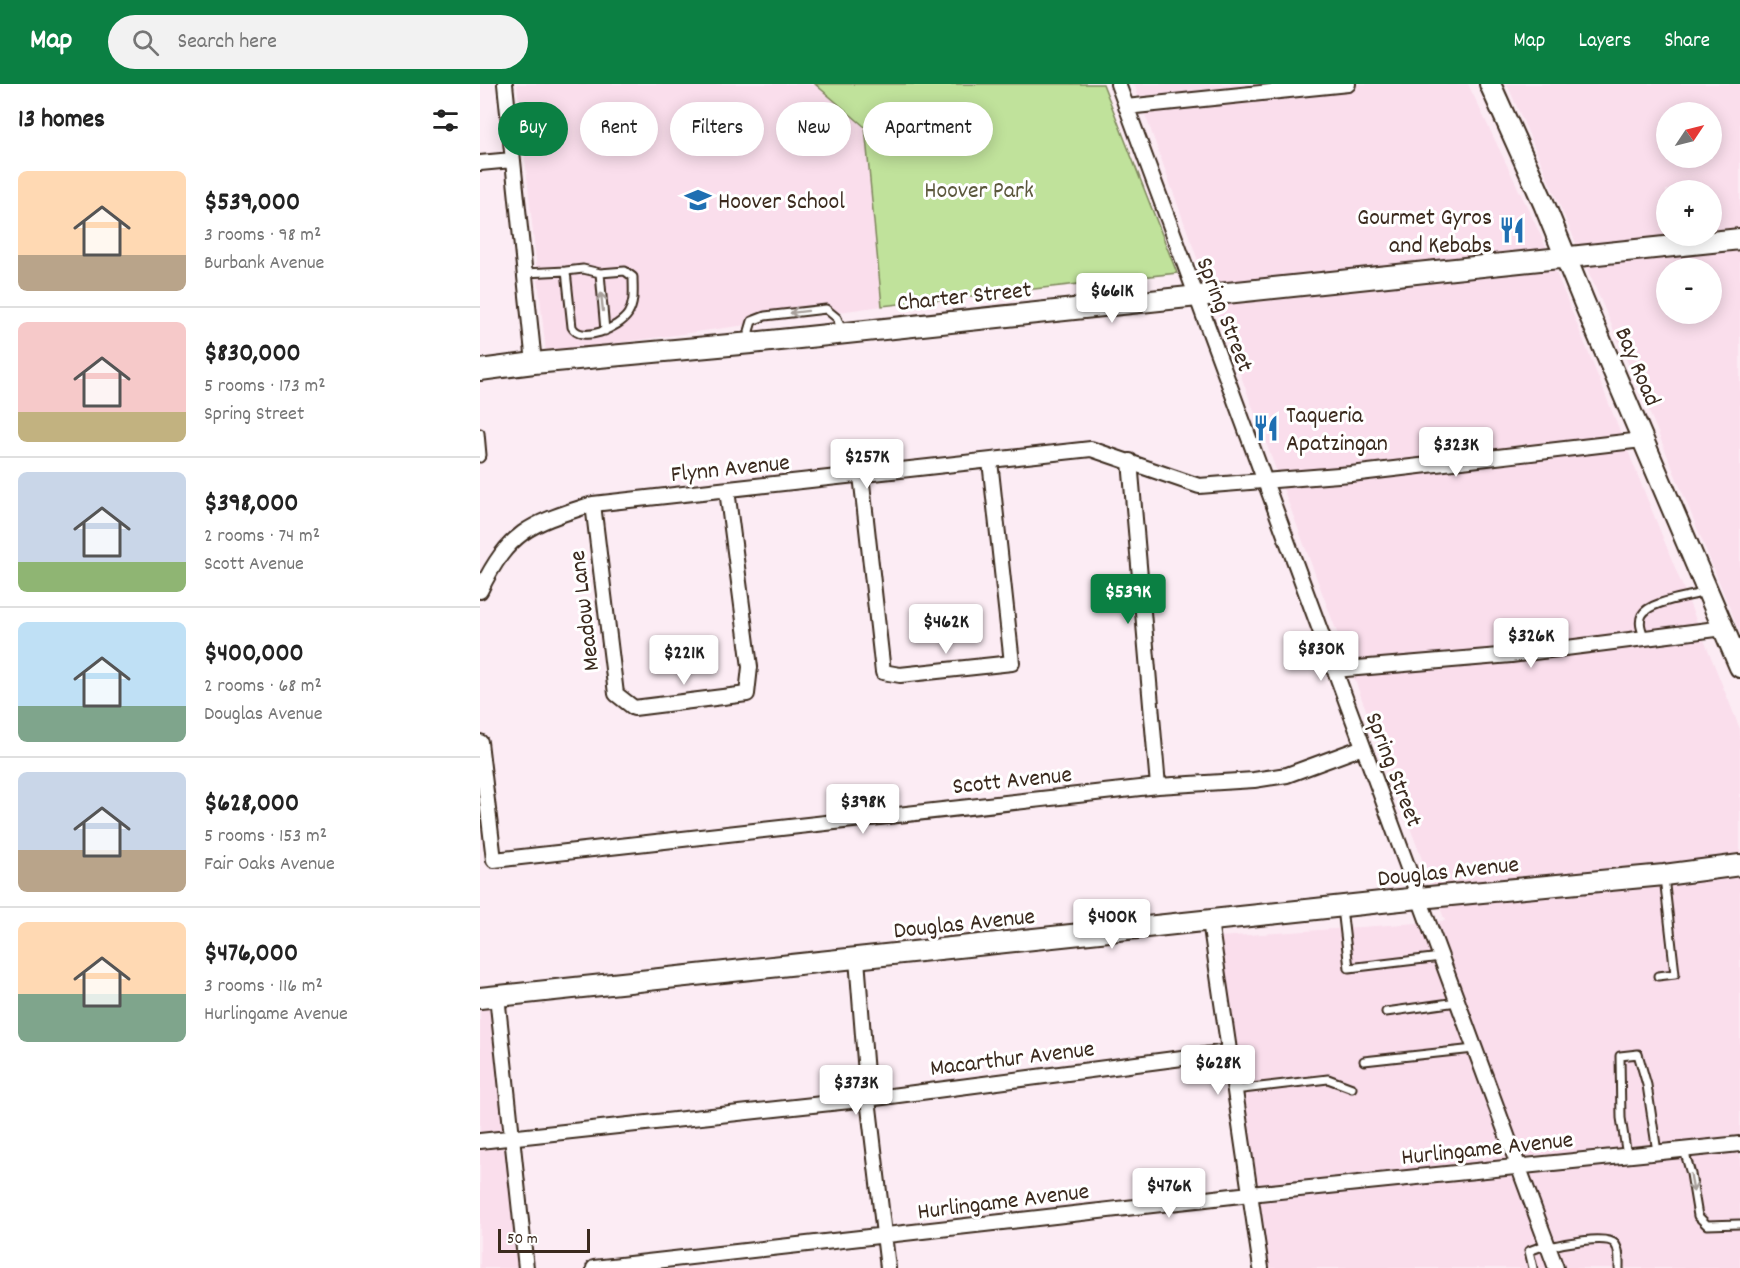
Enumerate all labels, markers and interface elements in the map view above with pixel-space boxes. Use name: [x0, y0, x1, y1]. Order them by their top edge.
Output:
search box: [108, 15, 528, 69]
text: Map: [30, 22, 72, 62]
icon: search: [129, 26, 162, 59]
text: Search here: [177, 27, 277, 58]
text: Map: [1514, 27, 1545, 57]
text: Layers: [1578, 27, 1631, 57]
text: Share: [1664, 27, 1710, 57]
text: 13 homes: [18, 102, 105, 139]
chip: Buy: [498, 102, 568, 156]
chip: Rent: [580, 102, 658, 156]
chip: Filters: [670, 102, 764, 156]
chip: New: [776, 102, 851, 156]
chip: Apartment: [863, 102, 993, 156]
north arrow: [1656, 102, 1722, 168]
map controls: [1656, 102, 1722, 324]
icon: filters: [429, 104, 462, 137]
park label: Hoover Park: [924, 175, 1034, 209]
button: +: [1656, 180, 1722, 246]
text: $539,000: [204, 185, 300, 222]
school or university icon: Hoover School: [683, 185, 713, 215]
place label: Hoover School: [718, 186, 845, 220]
icon: home: [66, 195, 138, 267]
place label: Gourmet Gyros and Kebabs: [1357, 202, 1492, 264]
restaurant icon: Gourmet Gyros and Kebabs: [1497, 215, 1527, 245]
text: 3 rooms · 98 m²: [204, 222, 321, 250]
text: Burbank Avenue: [204, 250, 324, 278]
street label: Spring Street: [1186, 253, 1261, 377]
button: −: [1656, 258, 1722, 324]
pin: $661K: [1070, 273, 1154, 324]
street label: Charter Street: [895, 274, 1033, 322]
text: $661K: [1090, 278, 1134, 306]
one-way arrow: [596, 293, 607, 313]
one-way arrow: [789, 307, 809, 318]
street label: Bay Road: [1604, 322, 1668, 412]
text: $830,000: [204, 336, 301, 373]
icon: home: [66, 346, 138, 418]
text: 5 rooms · 173 m²: [204, 373, 325, 401]
place label: Taqueria Apatzingan: [1286, 400, 1388, 462]
text: Spring Street: [204, 401, 304, 429]
restaurant icon: Taqueria Apatzingan: [1251, 413, 1281, 443]
pin: $323K: [1414, 427, 1498, 478]
text: $323K: [1433, 432, 1479, 460]
pin: $257K: [825, 439, 909, 490]
text: $257K: [844, 444, 890, 472]
street label: Flynn Avenue: [669, 447, 792, 493]
text: $398,000: [204, 486, 299, 523]
icon: home: [66, 496, 138, 568]
text: 2 rooms · 74 m²: [204, 523, 320, 551]
street label: Meadow Lane: [562, 548, 610, 673]
text: Scott Avenue: [204, 551, 304, 579]
pin: $539K: [1086, 574, 1170, 625]
text: $539K: [1105, 579, 1151, 607]
pin: $462K: [904, 604, 988, 655]
text: $462K: [923, 609, 969, 637]
pin: $326K: [1489, 618, 1573, 669]
text: $326K: [1508, 623, 1554, 651]
pin: $830K: [1279, 631, 1363, 682]
pin: $221K: [642, 635, 726, 686]
text: $400,000: [204, 636, 304, 673]
text: $830K: [1297, 636, 1345, 664]
text: $221K: [663, 640, 705, 668]
icon: home: [66, 646, 138, 718]
text: 2 rooms · 68 m²: [204, 673, 322, 701]
text: Douglas Avenue: [204, 701, 322, 729]
street label: Spring Street: [1355, 708, 1430, 832]
street label: Scott Avenue: [951, 759, 1074, 805]
pin: $398K: [821, 784, 905, 835]
text: $628,000: [204, 786, 299, 823]
text: $398K: [840, 789, 886, 817]
icon: home: [66, 796, 138, 868]
text: 5 rooms · 153 m²: [204, 823, 327, 851]
street label: Douglas Avenue: [1376, 849, 1521, 897]
text: Fair Oaks Avenue: [204, 851, 335, 879]
pin: $400K: [1070, 899, 1154, 950]
street label: Douglas Avenue: [892, 901, 1037, 949]
text: $400K: [1087, 904, 1137, 932]
text: $476,000: [204, 936, 298, 973]
icon: home: [66, 946, 138, 1018]
text: 3 rooms · 116 m²: [204, 973, 323, 1001]
text: Hurlingame Avenue: [204, 1001, 348, 1029]
street label: Macarthur Avenue: [928, 1033, 1097, 1087]
pin: $628K: [1176, 1045, 1260, 1096]
text: $628K: [1195, 1050, 1241, 1078]
pin: $373K: [814, 1065, 898, 1116]
text: $373K: [834, 1070, 878, 1098]
street label: Hurlingame Avenue: [1400, 1124, 1575, 1176]
pin: $476K: [1127, 1168, 1211, 1219]
one-way arrow: [1687, 1172, 1698, 1192]
text: $476K: [1146, 1173, 1192, 1201]
street label: Hurlingame Avenue: [916, 1176, 1091, 1230]
scale bar: [498, 1226, 590, 1254]
text: 50 m: [507, 1228, 538, 1251]

